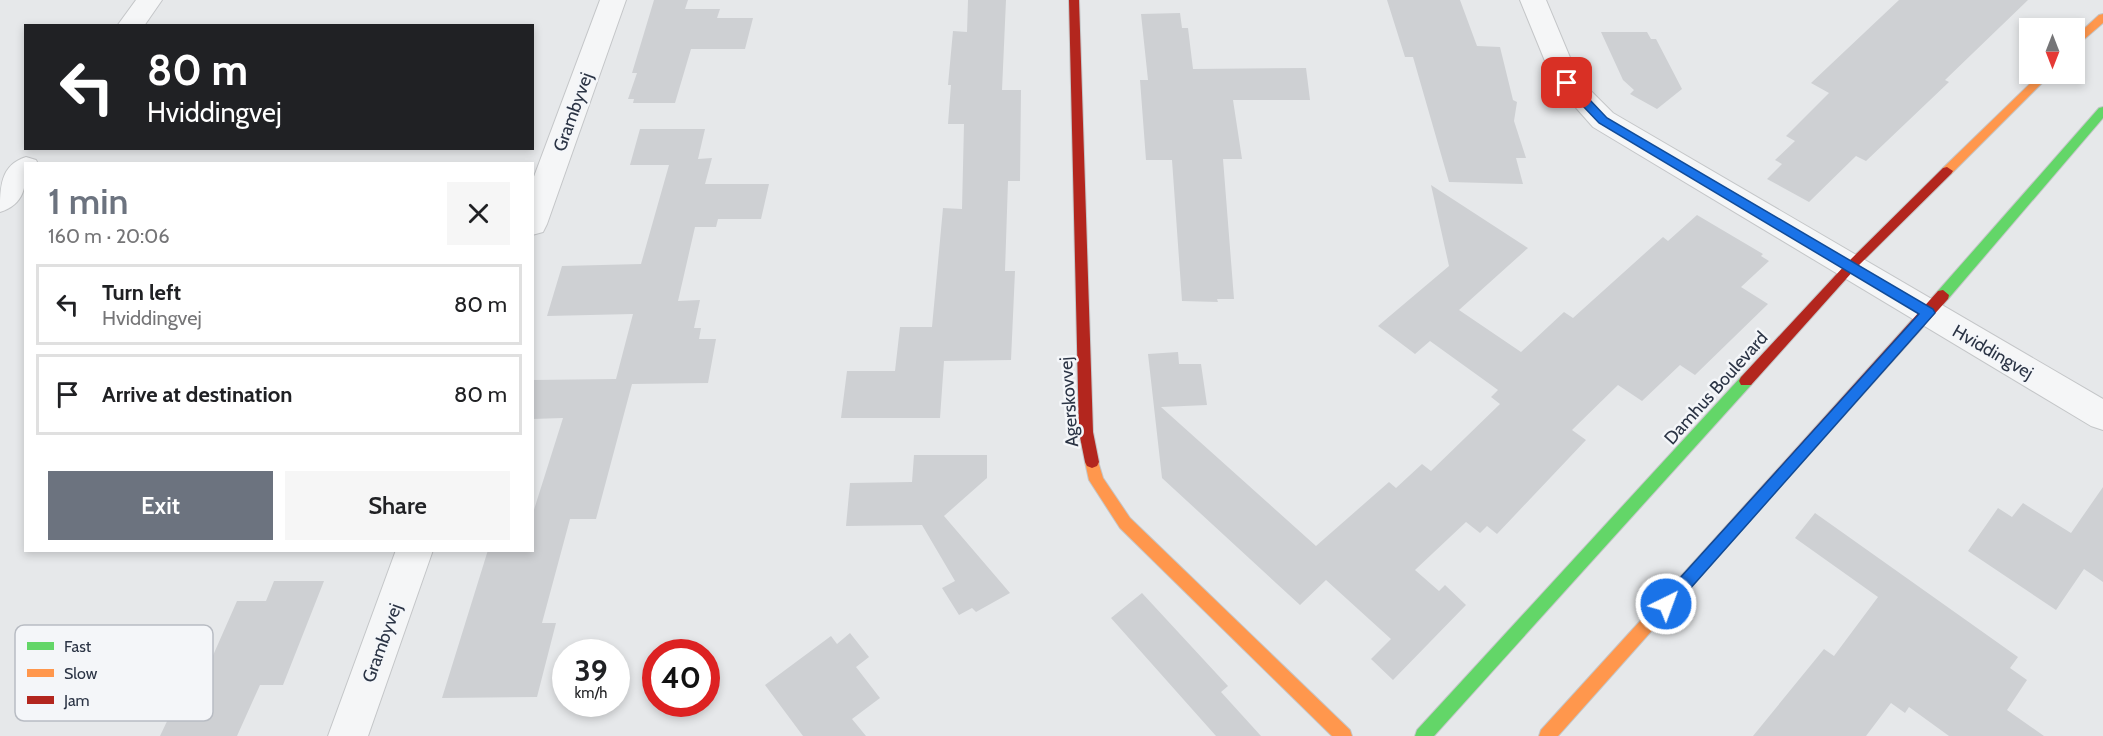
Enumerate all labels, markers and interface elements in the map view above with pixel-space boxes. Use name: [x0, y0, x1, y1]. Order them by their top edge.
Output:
north arrow: [2019, 18, 2085, 84]
map controls: [2019, 18, 2085, 84]
text: 80 m: [147, 44, 248, 96]
icon: left: [48, 48, 126, 126]
pin: [1541, 57, 1592, 108]
icon: arrive: [1550, 66, 1583, 99]
street label: Grambyvej: [549, 69, 597, 155]
text: Hviddingvej: [147, 96, 282, 129]
text: 1 min: [48, 179, 128, 223]
button: close: [447, 182, 510, 245]
text: 160 m · 20:06: [48, 224, 170, 248]
text: Turn left: [102, 279, 181, 306]
icon: left: [51, 288, 84, 321]
text: 80 m: [454, 291, 507, 318]
text: Hviddingvej: [102, 306, 202, 330]
street label: Hviddingvej: [1949, 320, 2037, 384]
street label: Damhus Boulevard: [1660, 327, 1772, 449]
street label: Agerskovvej: [1055, 356, 1083, 448]
icon: arrive: [51, 378, 84, 411]
text: Arrive at destination: [102, 381, 292, 408]
text: 80 m: [454, 381, 507, 408]
button: Exit: [48, 471, 273, 540]
button: Share: [285, 471, 510, 540]
position arrow: [1634, 572, 1698, 636]
street label: Grambyvej: [358, 600, 406, 686]
legend: [15, 625, 213, 721]
text: Fast: [64, 637, 92, 656]
speed limit sign: 40: [642, 639, 720, 717]
text: 39: [574, 652, 608, 689]
text: Slow: [64, 664, 98, 683]
text: km/h: [575, 684, 607, 702]
text: Jam: [63, 691, 90, 710]

